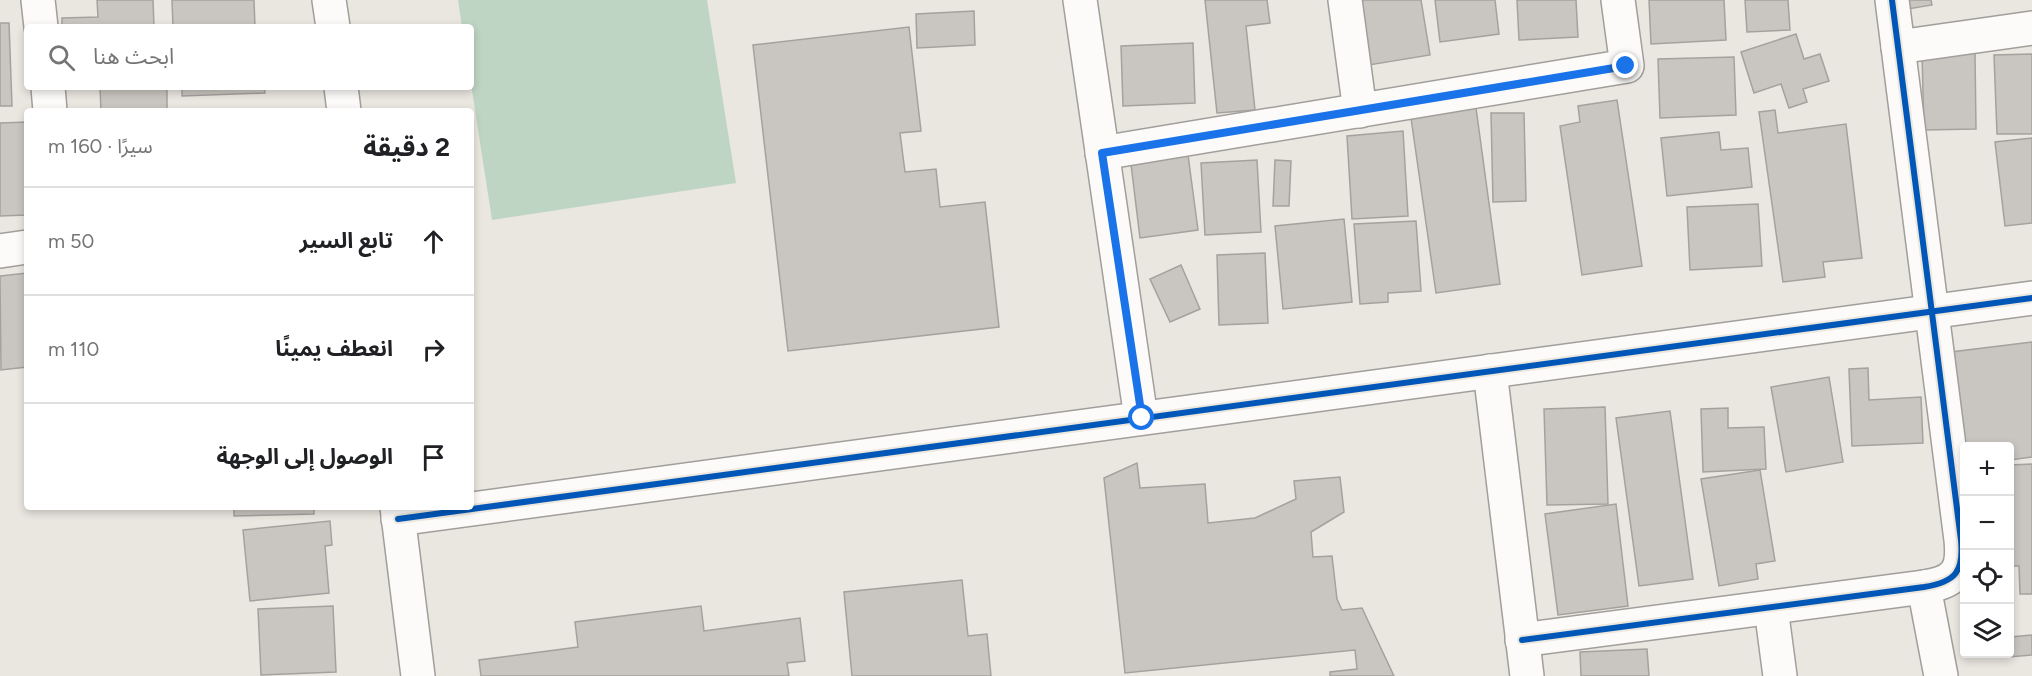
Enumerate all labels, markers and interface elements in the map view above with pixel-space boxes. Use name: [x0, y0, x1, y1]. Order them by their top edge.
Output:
search box: [24, 24, 474, 90]
icon: search: [45, 41, 78, 74]
text: ابحث هنا: [93, 43, 174, 70]
route end: [1612, 52, 1638, 78]
text: 2 دقيقة: [363, 131, 450, 163]
text: سيرًا · 160 m: [48, 134, 153, 158]
icon: ahead: [417, 225, 450, 258]
text: تابع السير: [299, 227, 393, 254]
text: 50 m: [48, 229, 94, 253]
icon: right: [417, 333, 450, 366]
text: انعطف يمينًا: [275, 335, 393, 362]
text: 110 m: [48, 337, 99, 361]
route start: [1128, 404, 1154, 430]
icon: arrive: [417, 441, 450, 474]
map controls: [1960, 442, 2014, 658]
button: +: [1960, 442, 2014, 496]
text: الوصول إلى الوجهة: [216, 443, 393, 470]
button: −: [1960, 496, 2014, 550]
button: locate: [1960, 550, 2014, 604]
button: layers: [1960, 604, 2014, 658]

